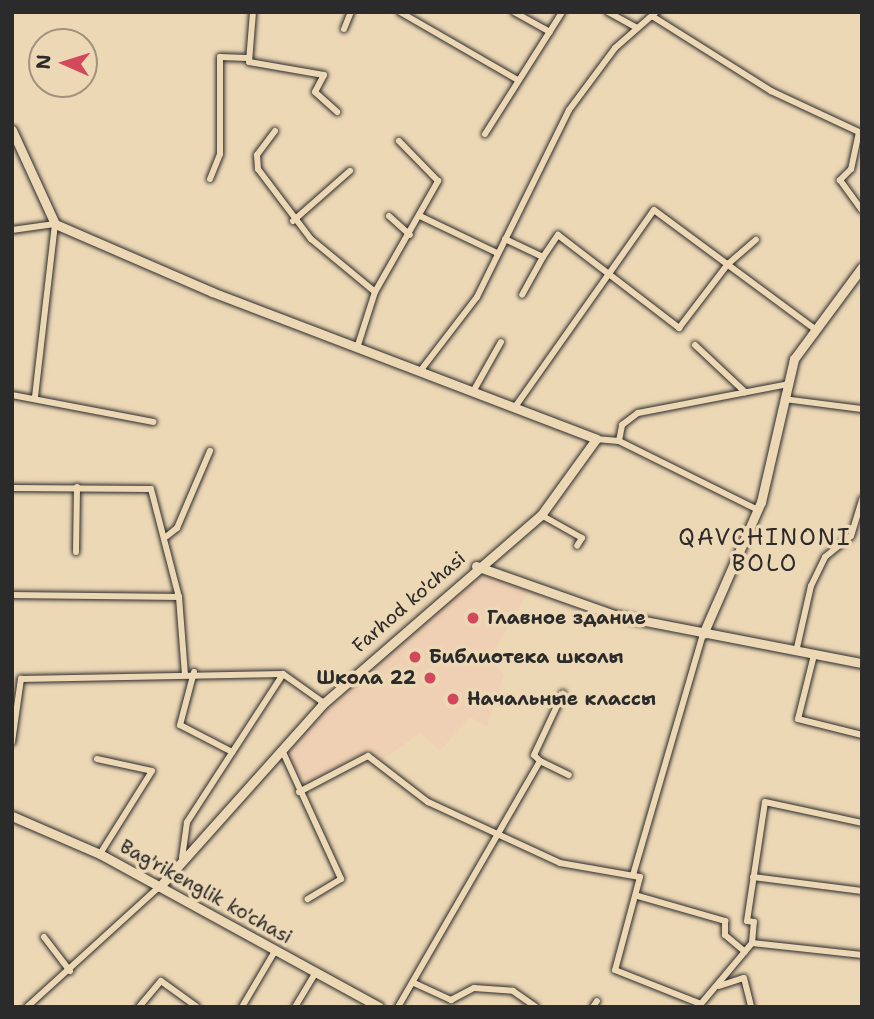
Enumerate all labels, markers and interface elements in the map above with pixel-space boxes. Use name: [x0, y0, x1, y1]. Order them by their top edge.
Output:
north arrow: [28, 28, 98, 98]
text: N: [31, 54, 56, 70]
district label: QAVCHINONI BOLO: [680, 523, 850, 577]
street label: Farhod ko'chasi: [348, 547, 470, 657]
place label: Главное здание: [487, 607, 646, 629]
marker: Главное здание: [465, 610, 481, 626]
place label: Библиотека школы: [429, 646, 624, 668]
marker: Библиотека школы: [407, 649, 423, 665]
place label: Школа 22: [316, 667, 416, 689]
marker: Школа 22: [422, 670, 438, 686]
place label: Начальные классы: [467, 688, 656, 710]
marker: Начальные классы: [445, 691, 461, 707]
street label: Bag'rikenglik ko'chasi: [116, 835, 296, 949]

